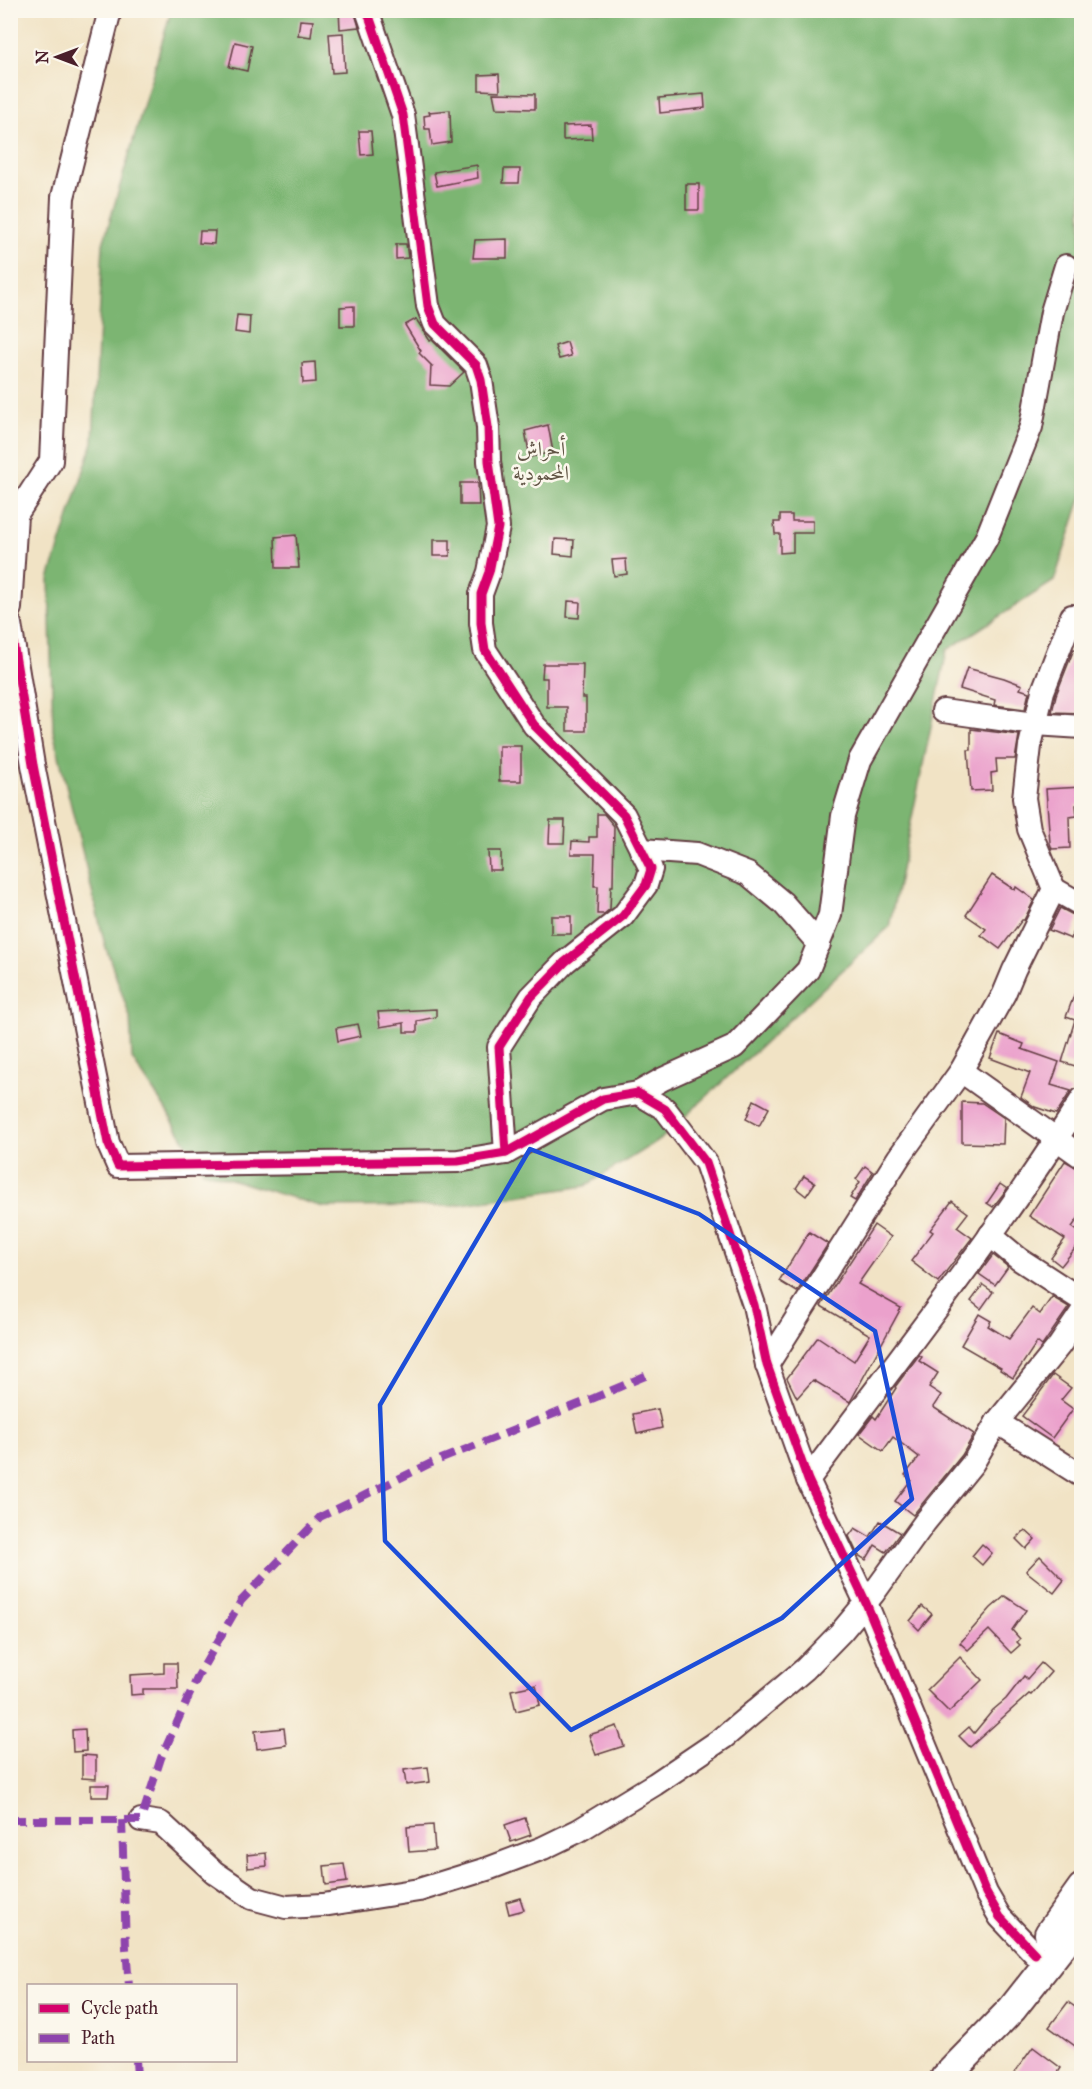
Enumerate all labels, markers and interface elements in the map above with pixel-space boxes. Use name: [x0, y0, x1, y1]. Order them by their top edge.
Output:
north arrow: [27, 27, 87, 87]
text: N: [33, 50, 52, 64]
park label: أحراش المحمودية: [513, 434, 569, 486]
legend: [27, 1984, 237, 2062]
text: Cycle path: [81, 1997, 158, 2019]
text: Path: [81, 2027, 115, 2049]

